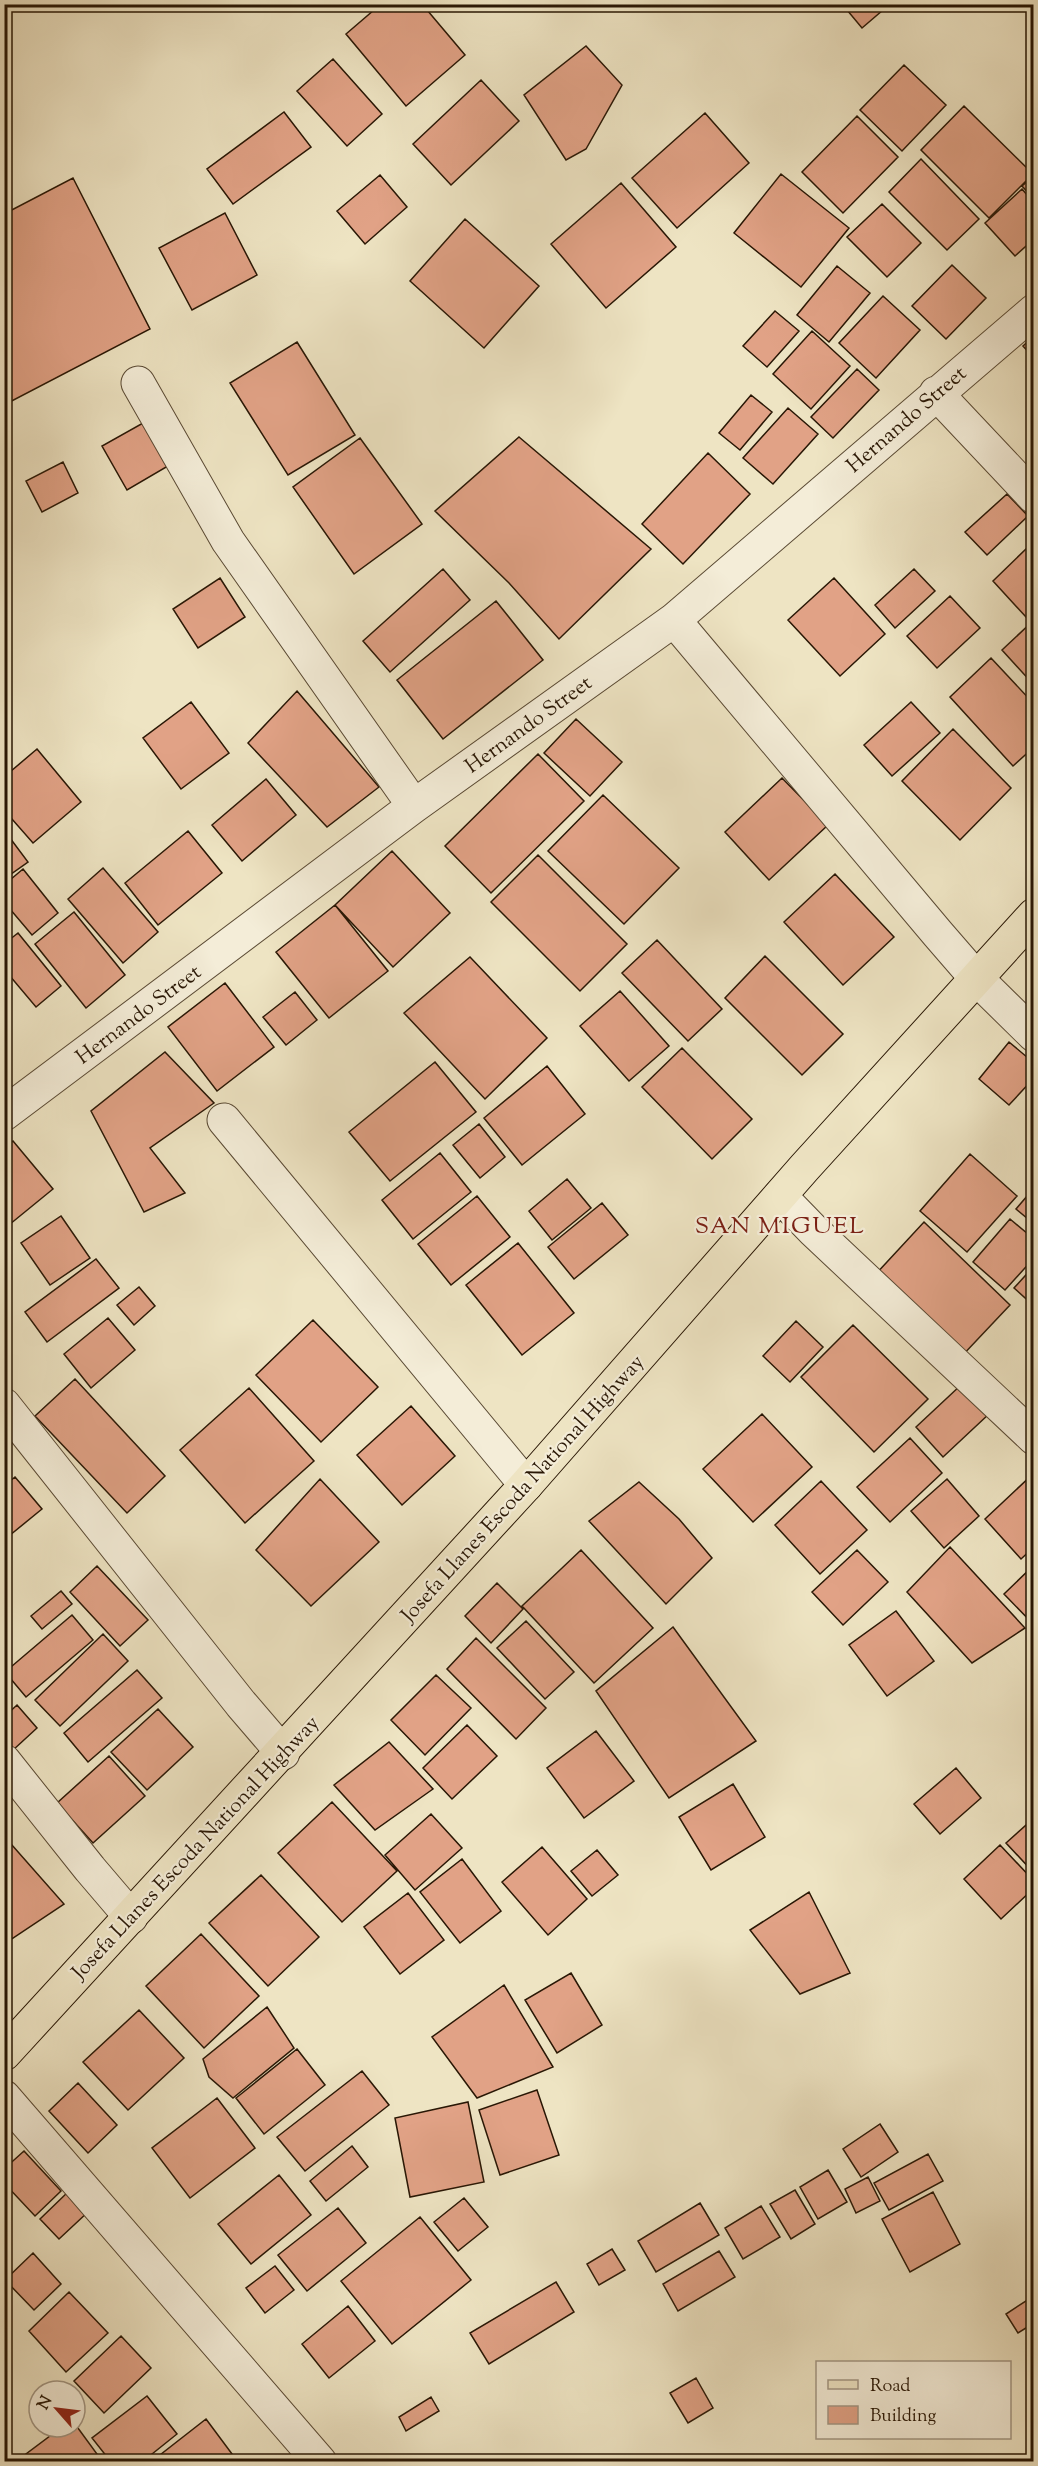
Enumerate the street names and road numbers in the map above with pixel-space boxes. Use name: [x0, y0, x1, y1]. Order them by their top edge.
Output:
street label: Hernando Street: [841, 360, 974, 481]
street label: Hernando Street: [460, 669, 599, 782]
street label: Hernando Street: [70, 958, 208, 1073]
street label: Josefa Llanes Escoda National Highway: [394, 1348, 653, 1631]
street label: Josefa Llanes Escoda National Highway: [65, 1709, 328, 1988]

